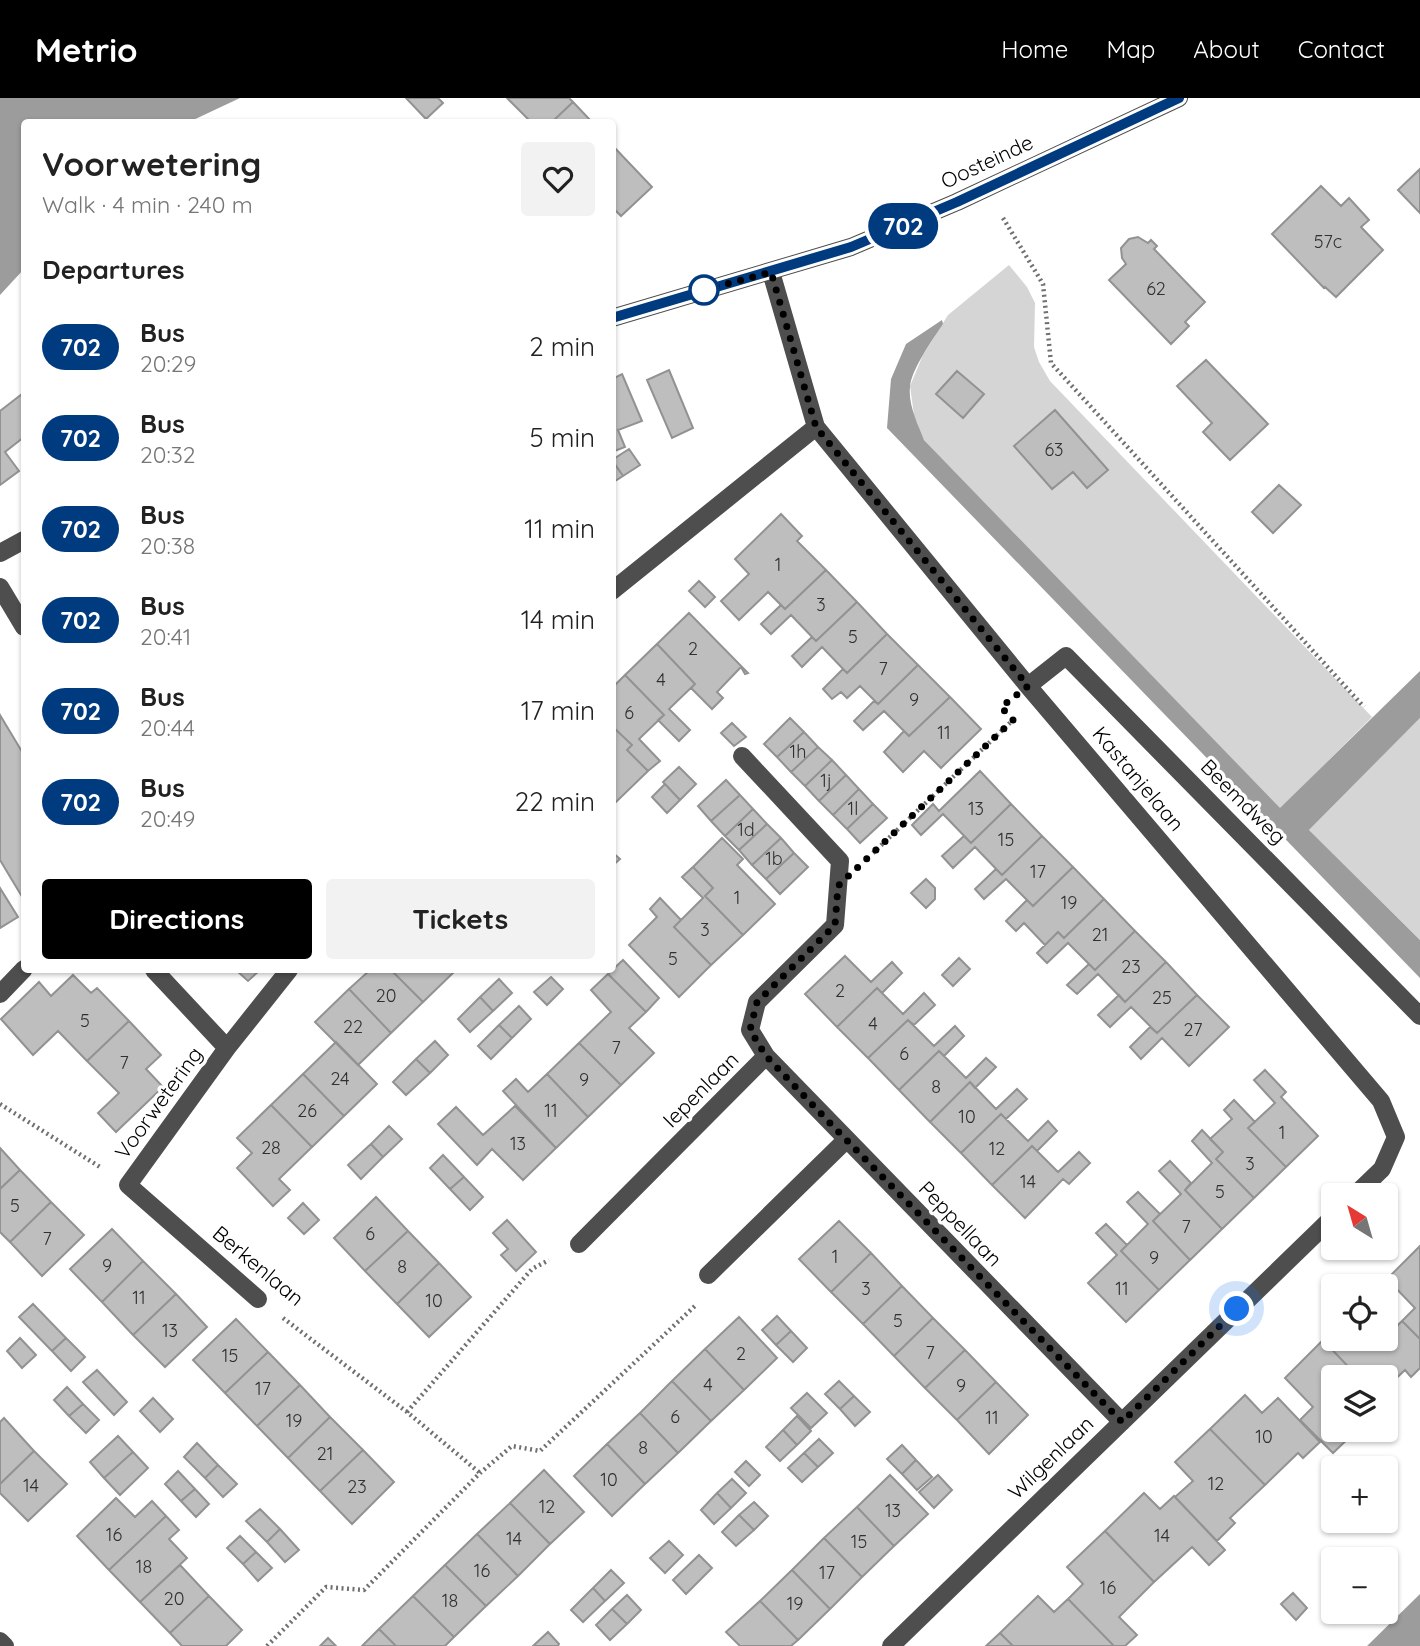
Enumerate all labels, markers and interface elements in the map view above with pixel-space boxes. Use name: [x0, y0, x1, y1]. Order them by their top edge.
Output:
text: Metrio: [35, 29, 138, 70]
text: Home: [1001, 34, 1068, 64]
text: Map: [1106, 34, 1155, 64]
text: About: [1193, 34, 1260, 64]
text: Contact: [1298, 34, 1385, 64]
street label: Oosteinde: [936, 128, 1037, 194]
button: heart: [521, 142, 595, 216]
text: Voorwetering: [42, 143, 261, 184]
text: Walk · 4 min · 240 m: [42, 190, 253, 219]
line badge: 702: [863, 203, 943, 249]
text: 702: [882, 211, 924, 241]
house number: 57c: [1314, 230, 1342, 253]
text: Departures: [42, 253, 185, 286]
unlabelled marker: [689, 275, 719, 305]
house number: 62: [1146, 277, 1166, 300]
text: Bus: [140, 316, 185, 349]
text: 2 min: [529, 330, 595, 363]
text: 702: [60, 332, 101, 362]
text: 20:29: [140, 349, 196, 378]
text: Bus: [140, 407, 185, 440]
text: 5 min: [529, 421, 595, 454]
text: 702: [60, 423, 101, 453]
house number: 63: [1044, 438, 1064, 461]
text: 20:32: [140, 440, 196, 469]
text: Bus: [140, 498, 185, 531]
text: 11 min: [524, 512, 595, 545]
text: 702: [60, 514, 101, 544]
text: 20:38: [140, 531, 195, 560]
house number: 1: [775, 553, 781, 576]
text: Bus: [140, 589, 185, 622]
house number: 3: [816, 593, 826, 616]
text: 14 min: [521, 603, 595, 636]
text: 702: [60, 605, 101, 635]
text: 20:41: [140, 622, 191, 651]
house number: 5: [848, 625, 858, 648]
house number: 2: [688, 637, 698, 660]
house number: 7: [878, 657, 888, 680]
house number: 4: [656, 668, 666, 691]
text: Bus: [140, 680, 185, 713]
house number: 9: [909, 688, 919, 711]
text: 17 min: [521, 694, 595, 727]
text: 702: [60, 696, 101, 726]
house number: 6: [624, 701, 634, 724]
text: 20:44: [140, 713, 195, 742]
house number: 11: [937, 721, 951, 744]
street label: Kastanjelaan: [1087, 721, 1190, 836]
house number: 1h: [790, 740, 806, 763]
street label: Beemdweg: [1196, 753, 1292, 849]
house number: 1j: [820, 769, 832, 792]
text: Bus: [140, 771, 185, 804]
text: 22 min: [515, 785, 595, 818]
text: 702: [60, 787, 101, 817]
house number: 1l: [848, 797, 858, 820]
house number: 13: [968, 797, 984, 820]
text: 20:49: [140, 804, 195, 833]
house number: 1d: [737, 818, 755, 841]
house number: 15: [998, 828, 1014, 851]
house number: 1b: [765, 847, 783, 870]
house number: 17: [1030, 860, 1046, 883]
button: Directions: [42, 879, 312, 959]
button: Tickets: [326, 879, 595, 959]
house number: 1: [734, 886, 740, 909]
house number: 19: [1061, 891, 1077, 914]
house number: 3: [700, 918, 710, 941]
house number: 21: [1092, 923, 1108, 946]
house number: 5: [668, 947, 678, 970]
house number: 23: [1121, 955, 1141, 978]
house number: 2: [835, 979, 845, 1002]
house number: 20: [376, 984, 396, 1007]
house number: 25: [1152, 986, 1172, 1009]
house number: 5: [80, 1009, 90, 1032]
house number: 4: [868, 1012, 878, 1035]
house number: 22: [343, 1015, 363, 1038]
house number: 27: [1184, 1018, 1202, 1041]
house number: 7: [611, 1036, 621, 1059]
street label: Voorwetering: [109, 1041, 208, 1164]
house number: 6: [899, 1042, 909, 1065]
street label: Iepenlaan: [657, 1046, 744, 1133]
house number: 7: [119, 1051, 129, 1074]
house number: 24: [330, 1067, 350, 1090]
house number: 9: [579, 1068, 589, 1091]
house number: 8: [931, 1075, 941, 1098]
house number: 26: [297, 1099, 317, 1122]
house number: 11: [544, 1099, 558, 1122]
house number: 10: [958, 1105, 976, 1128]
house number: 1: [1279, 1121, 1285, 1144]
house number: 13: [510, 1132, 526, 1155]
house number: 28: [261, 1136, 281, 1159]
house number: 12: [989, 1137, 1005, 1160]
house number: 3: [1245, 1152, 1255, 1175]
house number: 14: [1020, 1170, 1036, 1193]
street label: Peppellaan: [914, 1175, 1008, 1272]
house number: 5: [1215, 1180, 1225, 1203]
north arrow: [1321, 1183, 1398, 1260]
map controls: [1321, 1183, 1398, 1624]
house number: 5: [10, 1194, 20, 1217]
house number: 7: [1181, 1215, 1191, 1238]
street label: Berkenlaan: [208, 1220, 310, 1311]
house number: 6: [365, 1222, 375, 1245]
house number: 7: [42, 1227, 52, 1250]
house number: 1: [832, 1245, 838, 1268]
house number: 9: [1149, 1246, 1159, 1269]
house number: 9: [102, 1254, 112, 1277]
house number: 8: [397, 1255, 407, 1278]
button: locate: [1321, 1274, 1398, 1351]
house number: 3: [861, 1277, 871, 1300]
house number: 11: [1115, 1277, 1129, 1300]
house number: 11: [132, 1286, 146, 1309]
house number: 10: [425, 1289, 443, 1312]
your location: [1219, 1291, 1254, 1326]
house number: 5: [893, 1309, 903, 1332]
house number: 13: [162, 1319, 178, 1342]
house number: 7: [925, 1341, 935, 1364]
house number: 2: [736, 1342, 746, 1365]
house number: 15: [222, 1344, 238, 1367]
button: layers: [1321, 1365, 1398, 1442]
house number: 4: [703, 1373, 713, 1396]
house number: 9: [956, 1374, 966, 1397]
house number: 17: [255, 1377, 271, 1400]
house number: 6: [670, 1405, 680, 1428]
house number: 11: [985, 1406, 999, 1429]
house number: 19: [286, 1409, 302, 1432]
street label: Wilgenlaan: [1002, 1410, 1098, 1504]
house number: 10: [1255, 1425, 1273, 1448]
house number: 8: [638, 1436, 648, 1459]
house number: 21: [317, 1442, 333, 1465]
button: +: [1321, 1456, 1398, 1533]
house number: 10: [600, 1468, 618, 1491]
house number: 12: [1208, 1472, 1224, 1495]
house number: 14: [23, 1474, 39, 1497]
house number: 23: [347, 1475, 367, 1498]
house number: 12: [539, 1495, 555, 1518]
house number: 13: [885, 1499, 901, 1522]
house number: 16: [106, 1523, 122, 1546]
house number: 14: [1154, 1524, 1170, 1547]
house number: 14: [506, 1527, 522, 1550]
house number: 15: [851, 1530, 867, 1553]
button: −: [1321, 1547, 1398, 1624]
house number: 18: [136, 1555, 152, 1578]
house number: 16: [474, 1559, 490, 1582]
house number: 17: [819, 1561, 835, 1584]
house number: 16: [1100, 1576, 1116, 1599]
house number: 20: [164, 1587, 184, 1610]
house number: 18: [442, 1589, 458, 1612]
house number: 19: [787, 1592, 803, 1615]

